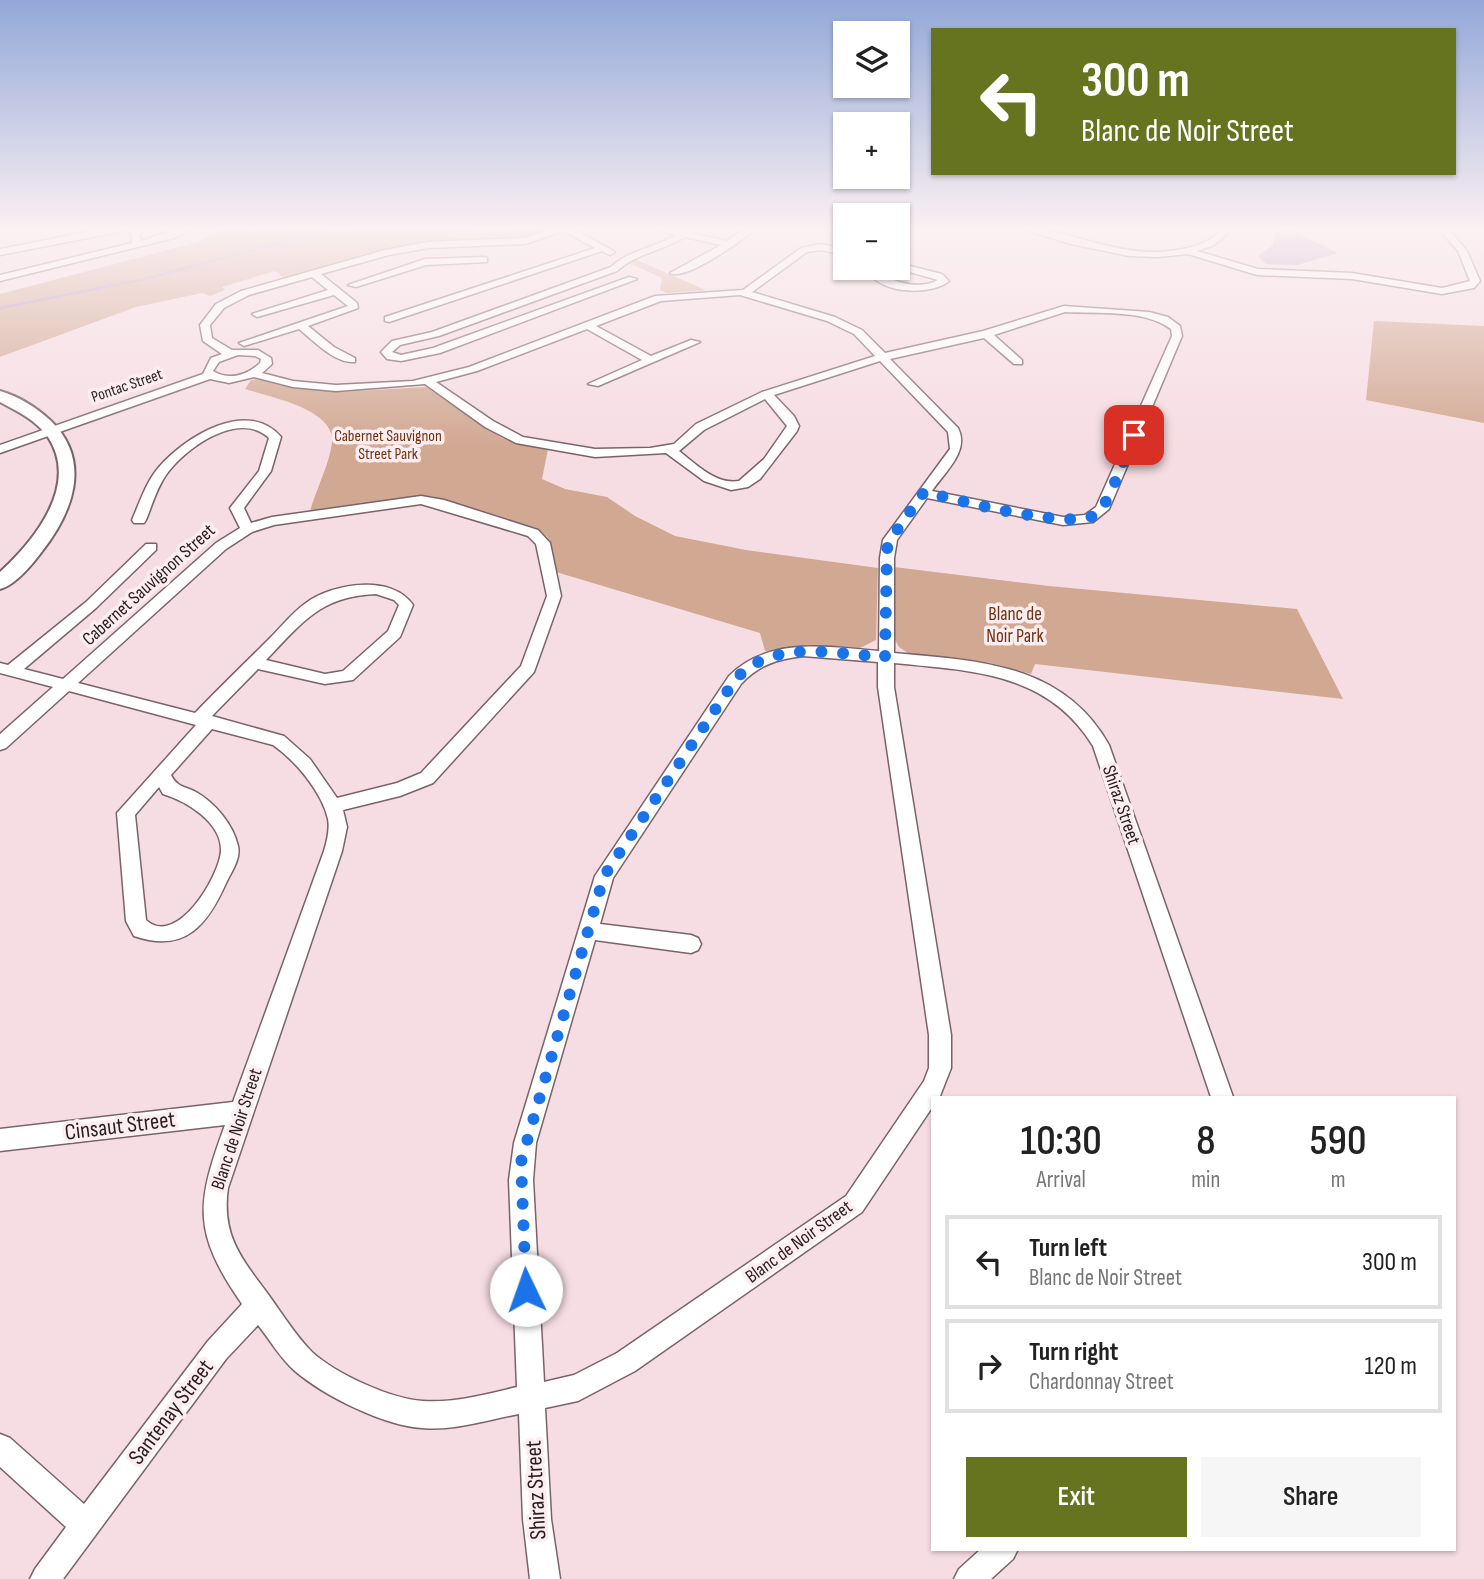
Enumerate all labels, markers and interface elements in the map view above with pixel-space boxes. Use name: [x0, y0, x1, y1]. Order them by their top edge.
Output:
map controls: [833, 21, 910, 280]
button: layers: [833, 21, 910, 98]
text: 300 m: [1081, 52, 1190, 111]
icon: left: [966, 56, 1057, 147]
button: +: [833, 112, 910, 189]
text: Blanc de Noir Street: [1081, 112, 1294, 151]
button: −: [833, 203, 910, 280]
street label: Pontac Street: [89, 365, 165, 407]
pin: [1104, 405, 1164, 465]
icon: arrive: [1115, 416, 1153, 454]
park label: Cabernet Sauvignon Street Park: [334, 427, 442, 464]
street label: Cabernet Sauvignon Street: [78, 519, 220, 651]
park label: Blanc de Noir Park: [986, 603, 1044, 648]
street label: Shiraz Street: [1097, 762, 1145, 848]
street label: Blanc de Noir Street: [207, 1065, 268, 1193]
street label: Cinsaut Street: [63, 1105, 177, 1147]
text: 10:30: [1021, 1116, 1102, 1167]
text: 8: [1196, 1116, 1215, 1167]
text: 590: [1310, 1116, 1366, 1167]
text: Arrival: [1036, 1166, 1086, 1194]
text: min: [1191, 1166, 1220, 1194]
text: m: [1331, 1166, 1345, 1194]
street label: Blanc de Noir Street: [741, 1195, 857, 1288]
text: Turn left: [1029, 1233, 1107, 1264]
icon: left: [970, 1243, 1008, 1281]
text: 300 m: [1362, 1247, 1417, 1278]
position arrow: [489, 1253, 563, 1327]
text: Blanc de Noir Street: [1029, 1264, 1182, 1292]
text: Turn right: [1029, 1337, 1118, 1368]
icon: right: [970, 1347, 1008, 1385]
text: 120 m: [1364, 1351, 1417, 1382]
street label: Santenay Street: [122, 1354, 220, 1470]
text: Chardonnay Street: [1029, 1368, 1174, 1396]
street label: Shiraz Street: [519, 1440, 553, 1540]
button: Exit: [966, 1457, 1187, 1537]
button: Share: [1201, 1457, 1421, 1537]

